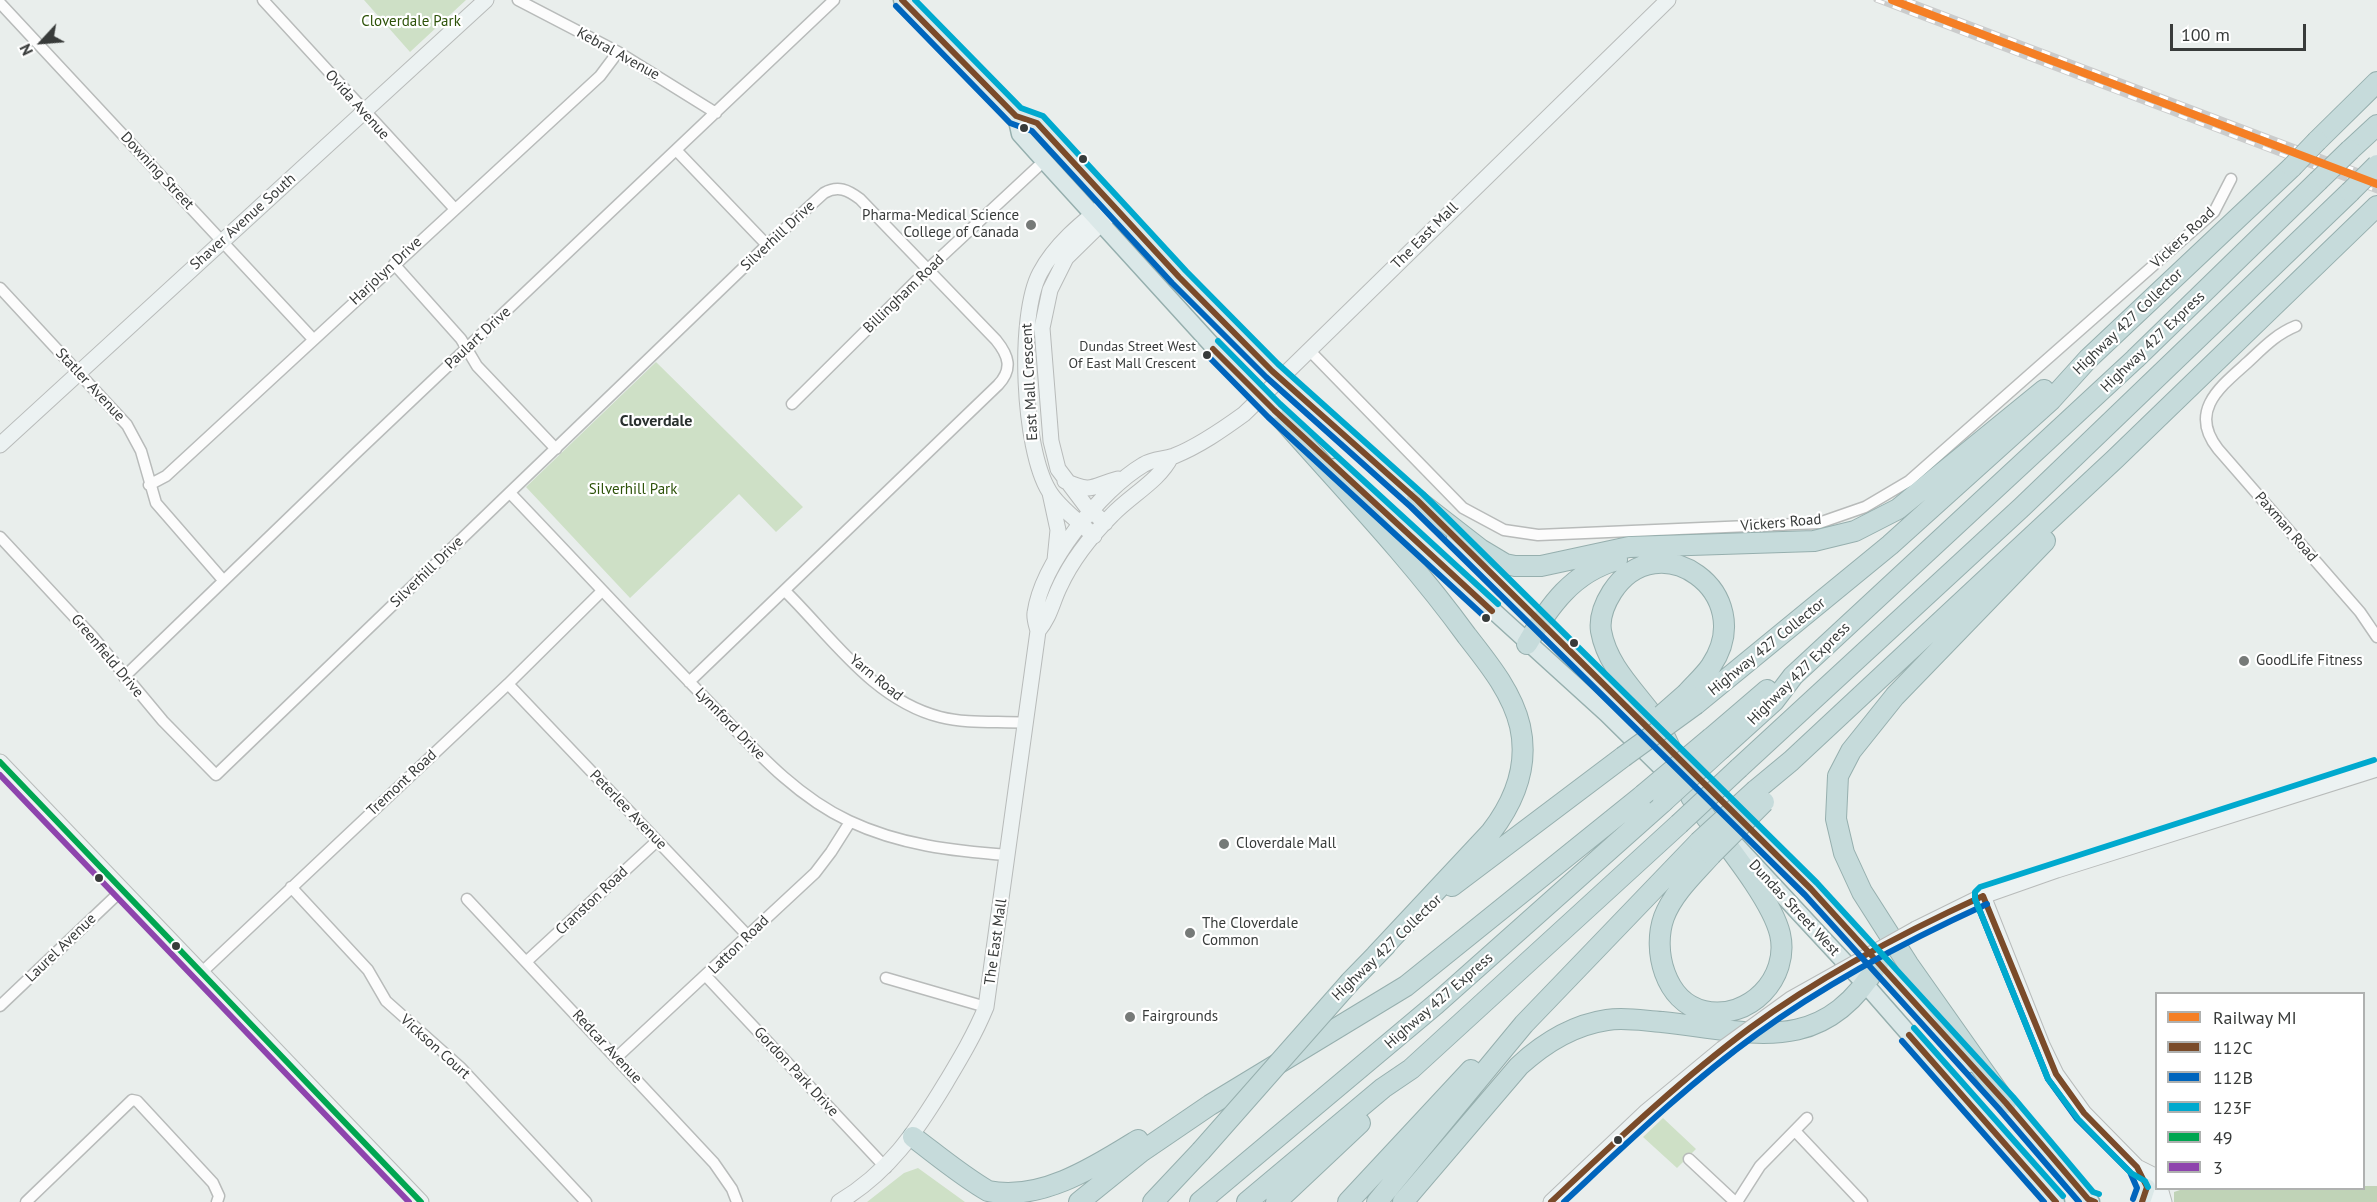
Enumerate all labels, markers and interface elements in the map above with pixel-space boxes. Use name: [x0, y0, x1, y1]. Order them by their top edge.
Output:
north arrow: [12, 12, 72, 72]
scale bar: [2173, 12, 2310, 50]
park label: Cloverdale Park: [361, 13, 461, 31]
text: 100 m: [2181, 23, 2230, 46]
street label: Kebral Avenue: [573, 24, 663, 84]
text: N: [15, 41, 37, 59]
street label: Ovida Avenue: [321, 66, 393, 144]
unlabelled marker: [1018, 122, 1030, 134]
street label: Downing Street: [116, 128, 198, 214]
unlabelled marker: [1077, 153, 1089, 165]
street label: Shaver Avenue South: [187, 170, 299, 274]
street label: Silverhill Drive: [737, 197, 819, 275]
street label: The East Mall: [1388, 199, 1462, 273]
street label: Vickers Road: [2147, 204, 2219, 272]
place label: Pharma-Medical Science College of Canada: [862, 207, 1019, 242]
marker: Pharma-Medical Science College of Canada: [1024, 218, 1038, 232]
street label: Harjolyn Drive: [346, 233, 426, 309]
street label: Billingham Road: [860, 251, 948, 337]
street label: Highway 427 Collector: [2069, 265, 2187, 379]
street label: Highway 427 Express: [2097, 288, 2209, 396]
street label: Paulart Drive: [441, 303, 515, 373]
street label: East Mall Crescent: [1018, 323, 1042, 441]
place label: Dundas Street West Of East Mall Crescent: [1068, 339, 1196, 372]
street label: Statler Avenue: [52, 345, 128, 425]
marker: Dundas Street West Of East Mall Crescent: [1201, 349, 1213, 361]
district label: Cloverdale: [620, 411, 692, 431]
park label: Silverhill Park: [589, 481, 677, 499]
street label: Paxman Road: [2251, 488, 2321, 566]
street label: Vickers Road: [1740, 510, 1822, 536]
street label: Silverhill Drive: [387, 533, 467, 611]
street label: Highway 427 Collector: [1705, 594, 1829, 700]
street label: Greenfield Drive: [67, 611, 147, 701]
unlabelled marker: [1480, 612, 1492, 624]
street label: Highway 427 Express: [1744, 619, 1854, 729]
unlabelled marker: [1568, 637, 1580, 649]
street label: Yarn Road: [846, 651, 906, 705]
place label: GoodLife Fitness: [2256, 652, 2363, 670]
marker: GoodLife Fitness: [2237, 654, 2251, 668]
street label: Lynnford Drive: [691, 684, 769, 764]
street label: Tremont Road: [363, 746, 441, 820]
street label: Peterlee Avenue: [586, 767, 670, 853]
place label: Cloverdale Mall: [1236, 835, 1336, 853]
marker: Cloverdale Mall: [1217, 837, 1231, 851]
street label: Dundas Street West: [1745, 856, 1843, 960]
street label: Cranston Road: [552, 863, 632, 939]
unlabelled marker: [93, 872, 105, 884]
street label: Highway 427 Collector: [1328, 891, 1446, 1005]
street label: The East Mall: [981, 898, 1011, 986]
street label: Laurel Avenue: [22, 910, 100, 986]
street label: Latton Road: [705, 912, 773, 978]
place label: The Cloverdale Common: [1202, 915, 1298, 950]
marker: The Cloverdale Common: [1183, 926, 1197, 940]
unlabelled marker: [170, 940, 182, 952]
street label: Highway 427 Express: [1381, 949, 1497, 1053]
legend: [2155, 992, 2365, 1190]
street label: Redcar Avenue: [568, 1006, 646, 1088]
text: Railway MI: [2213, 1006, 2297, 1029]
place label: Fairgrounds: [1142, 1008, 1218, 1026]
marker: Fairgrounds: [1123, 1010, 1137, 1024]
street label: Vickson Court: [396, 1011, 474, 1083]
street label: Gordon Park Drive: [750, 1024, 842, 1120]
text: 112C: [2213, 1036, 2253, 1059]
text: 112B: [2213, 1066, 2253, 1089]
text: 123F: [2213, 1096, 2252, 1119]
text: 49: [2213, 1126, 2233, 1149]
unlabelled marker: [1612, 1134, 1624, 1146]
text: 3: [2213, 1156, 2223, 1179]

